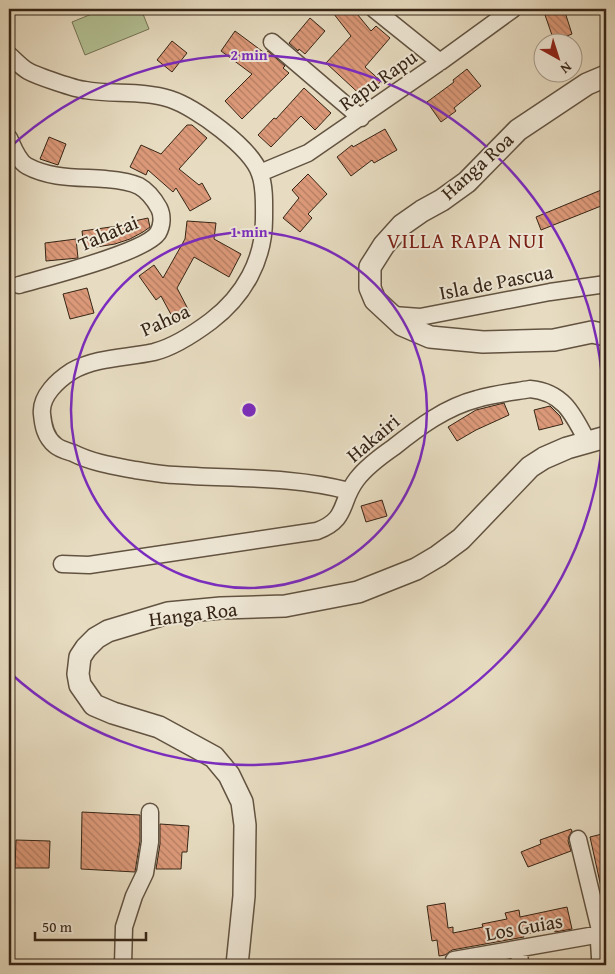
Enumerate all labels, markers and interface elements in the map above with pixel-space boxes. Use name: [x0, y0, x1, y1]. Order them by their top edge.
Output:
north arrow: [532, 32, 582, 82]
street label: Rapu Rapu: [333, 42, 423, 117]
text: 2 min: [230, 44, 268, 65]
text: N: [556, 57, 576, 79]
street label: Hanga Roa: [434, 125, 520, 206]
street label: Tahatai: [73, 207, 143, 258]
text: 1 min: [230, 221, 268, 242]
district label: VILLA RAPA NUI: [387, 225, 545, 256]
street label: Isla de Pascua: [437, 256, 556, 307]
street label: Pahoa: [136, 296, 195, 343]
centre of rings: [240, 401, 258, 419]
street label: Hakairi: [340, 406, 406, 469]
street label: Hanga Roa: [147, 594, 239, 633]
street label: Los Guias: [483, 905, 565, 948]
scale bar: [35, 909, 146, 941]
text: 50 m: [42, 916, 73, 937]

